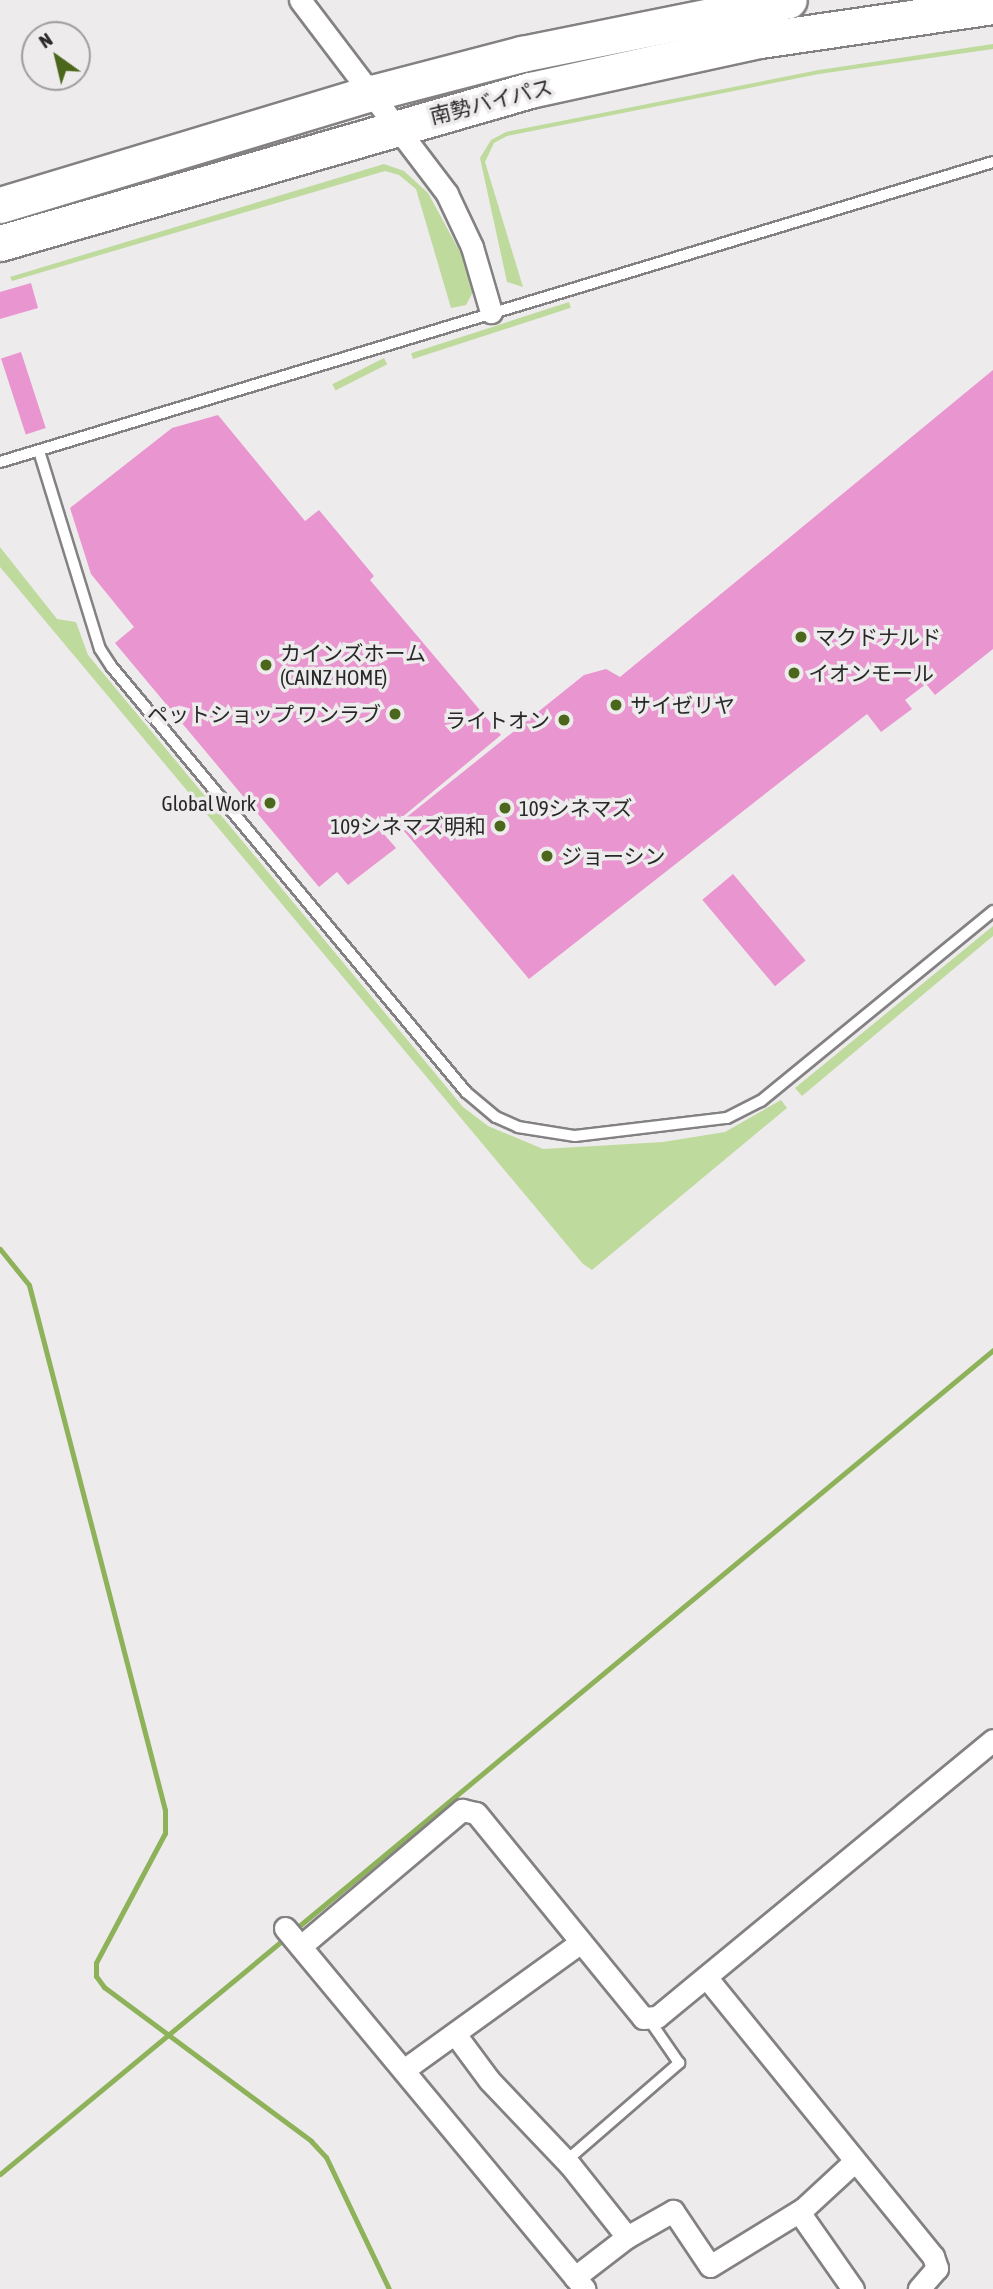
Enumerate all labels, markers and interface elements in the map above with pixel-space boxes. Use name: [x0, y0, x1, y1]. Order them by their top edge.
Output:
north arrow: [21, 21, 91, 91]
text: N: [35, 28, 56, 53]
street label: 南勢バイパス: [427, 74, 555, 128]
place label: マクドナルド: [815, 624, 941, 650]
marker: マクドナルド: [793, 629, 809, 645]
place label: カインズホーム (CAINZ HOME): [280, 640, 427, 690]
marker: カインズホーム (CAINZ HOME): [258, 657, 274, 673]
place label: イオンモール: [808, 660, 934, 686]
marker: イオンモール: [786, 665, 802, 681]
place label: サイゼリヤ: [630, 692, 735, 718]
marker: サイゼリヤ: [608, 697, 624, 713]
place label: ペットショップ ワンラブ: [147, 701, 381, 727]
marker: ペットショップ ワンラブ: [387, 706, 403, 722]
place label: ライトオン: [445, 707, 550, 733]
marker: ライトオン: [556, 712, 572, 728]
place label: Global Work: [162, 790, 256, 816]
marker: Global Work: [262, 795, 278, 811]
place label: 109シネマズ: [519, 795, 633, 821]
marker: 109シネマズ: [497, 800, 513, 816]
place label: 109シネマズ明和: [330, 813, 486, 839]
marker: 109シネマズ明和: [492, 818, 508, 834]
place label: ジョーシン: [561, 843, 666, 869]
marker: ジョーシン: [539, 848, 555, 864]

